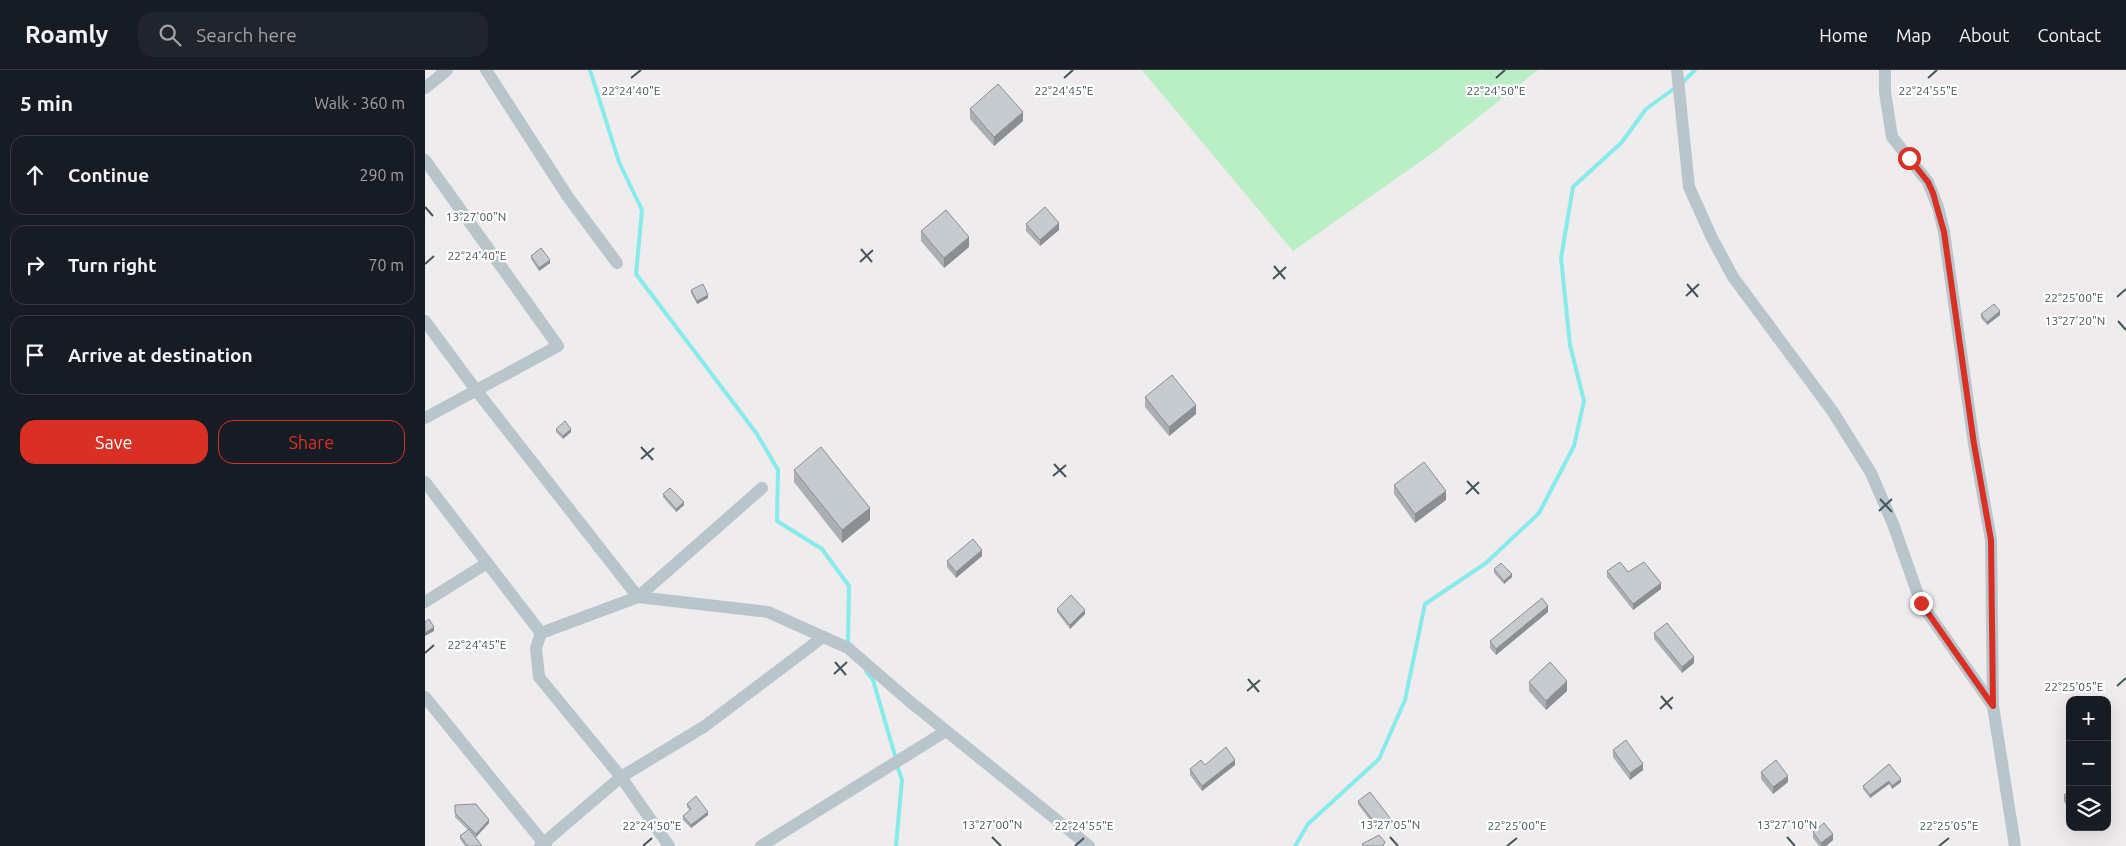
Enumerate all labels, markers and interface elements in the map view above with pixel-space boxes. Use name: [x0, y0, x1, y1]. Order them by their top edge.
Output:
search box: [138, 12, 488, 57]
text: Roamly: [25, 21, 108, 48]
icon: search: [156, 21, 184, 49]
text: Search here: [196, 24, 297, 46]
text: Home: [1819, 25, 1868, 45]
text: Map: [1896, 25, 1931, 45]
text: About: [1959, 25, 2009, 45]
text: Contact: [2037, 25, 2101, 45]
text: 22°24'40"E: [602, 84, 661, 97]
text: 22°24'45"E: [1035, 84, 1094, 97]
text: 22°24'50"E: [1467, 84, 1526, 97]
text: 22°24'55"E: [1899, 84, 1958, 97]
text: 5 min: [20, 91, 73, 115]
text: Walk · 360 m: [314, 94, 405, 112]
route start: [1898, 147, 1921, 170]
icon: ahead: [21, 161, 49, 189]
text: Continue: [68, 164, 149, 186]
text: 290 m: [359, 166, 404, 184]
text: 13°27'00"N: [446, 210, 506, 223]
text: 22°24'40"E: [448, 249, 507, 262]
icon: right: [21, 251, 49, 279]
text: Turn right: [68, 254, 156, 276]
text: 70 m: [368, 256, 404, 274]
text: 22°25'00"E: [2045, 291, 2104, 304]
text: 13°27'20"N: [2045, 314, 2105, 327]
icon: arrive: [21, 341, 49, 369]
text: Arrive at destination: [68, 344, 253, 366]
button: Save: [20, 420, 208, 464]
button: Share: [218, 420, 405, 464]
route end: [1910, 592, 1933, 615]
text: 22°24'45"E: [448, 638, 507, 651]
text: 22°25'05"E: [2045, 680, 2104, 693]
map controls: [2066, 696, 2111, 831]
button: +: [2066, 696, 2111, 741]
button: −: [2066, 741, 2111, 786]
button: layers: [2066, 786, 2111, 831]
text: 13°27'00"N: [962, 818, 1022, 831]
text: 13°27'05"N: [1360, 818, 1420, 831]
text: 13°27'10"N: [1757, 818, 1817, 831]
text: 22°24'50"E: [623, 819, 682, 832]
text: 22°24'55"E: [1055, 819, 1114, 832]
text: 22°25'00"E: [1488, 819, 1547, 832]
text: 22°25'05"E: [1920, 819, 1979, 832]

